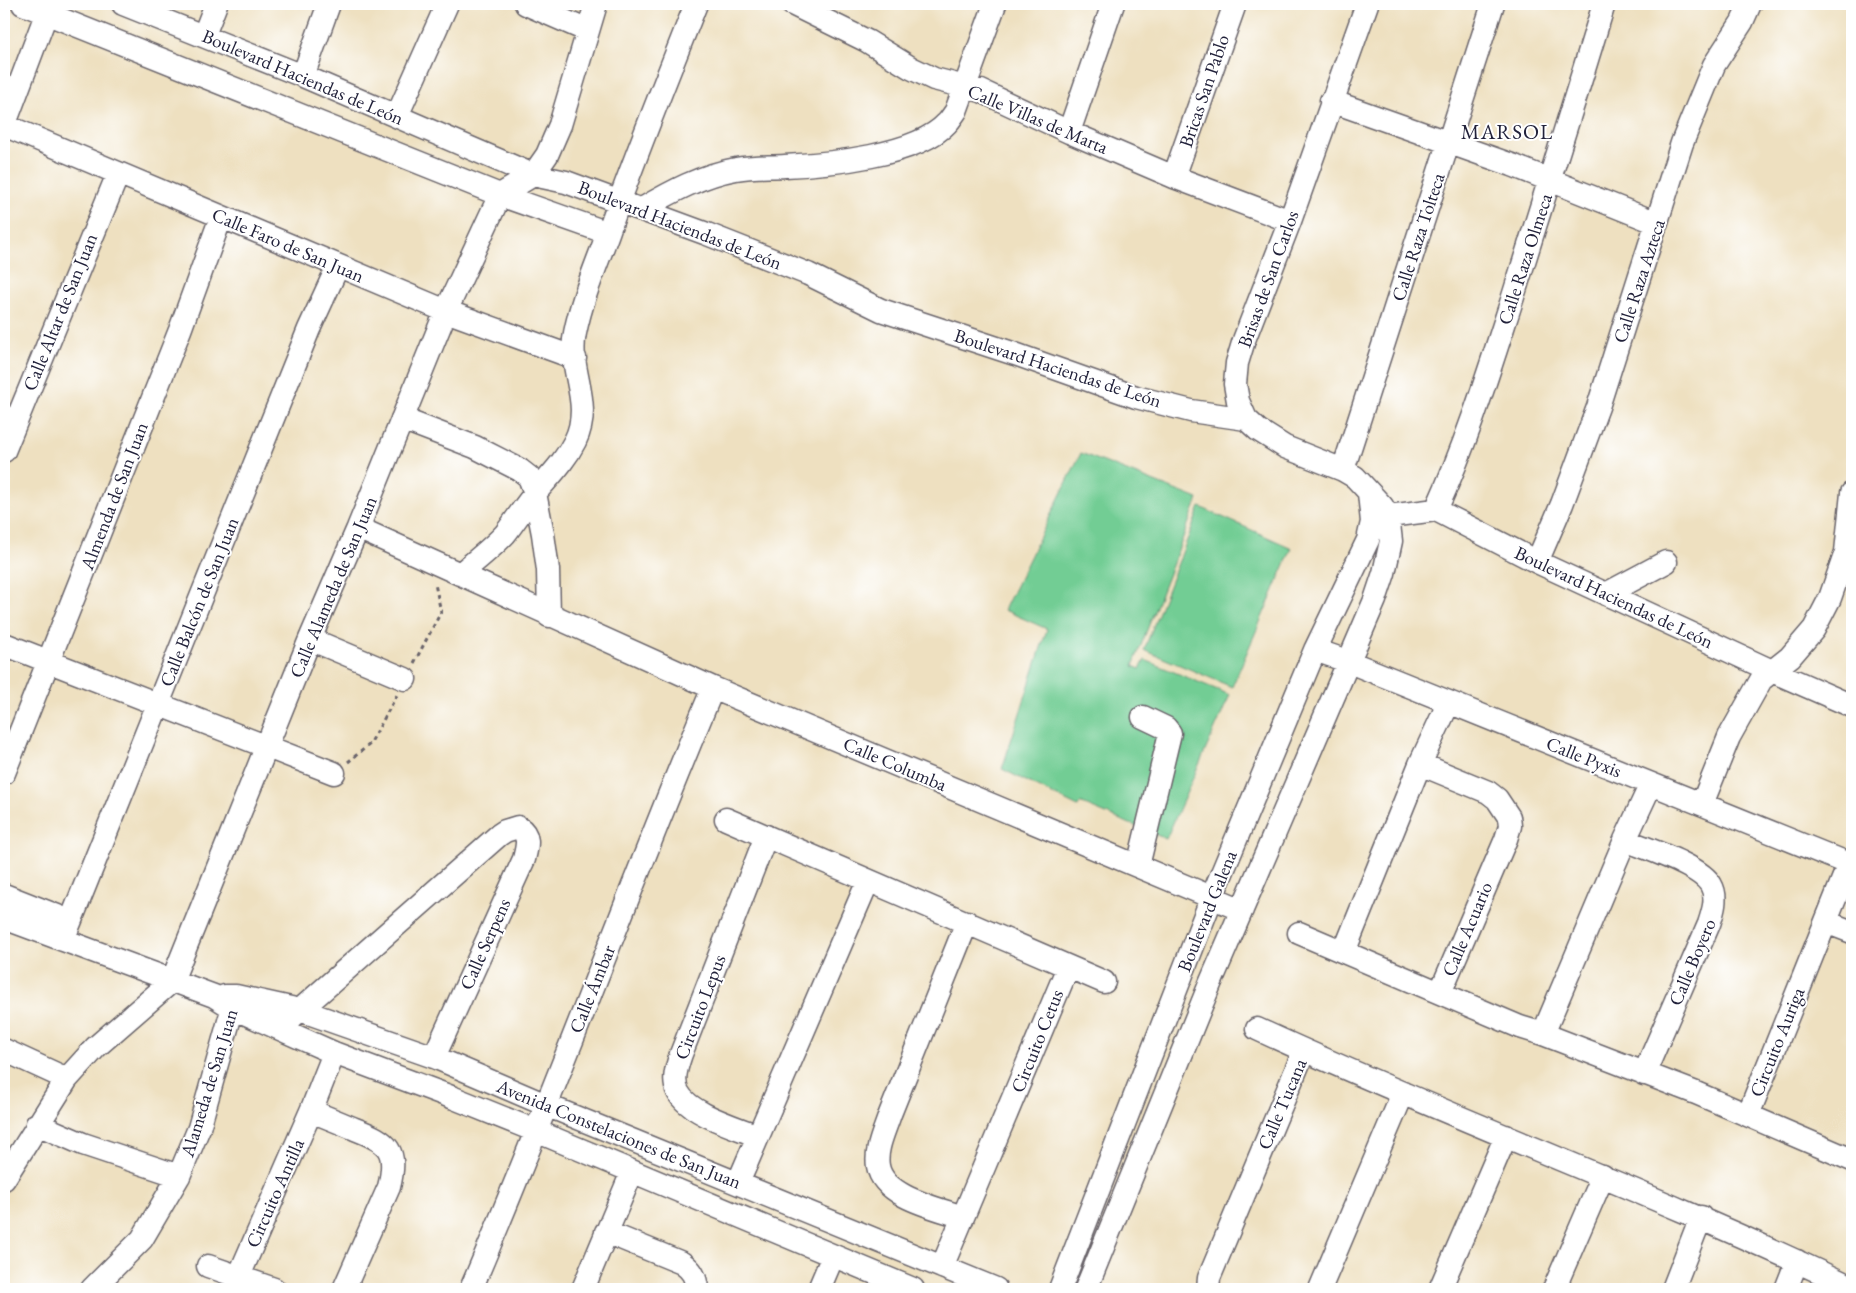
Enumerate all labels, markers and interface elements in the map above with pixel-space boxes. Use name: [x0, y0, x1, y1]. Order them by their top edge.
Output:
street label: Boulevard Haciendas de León: [198, 23, 408, 131]
street label: Bricas San Pablo: [1173, 31, 1235, 151]
street label: Calle Villas de Marta: [964, 78, 1112, 160]
district label: MARSOL: [1461, 118, 1553, 145]
street label: Calle Raza Tolteca: [1386, 169, 1451, 304]
street label: Boulevard Haciendas de León: [574, 175, 786, 275]
street label: Calle Raza Olmeca: [1492, 190, 1558, 328]
street label: Calle Faro de San Juan: [208, 202, 368, 288]
street label: Brisas de San Carlos: [1232, 207, 1304, 351]
street label: Calle Raza Azteca: [1607, 215, 1671, 346]
street label: Calle Altar de San Juan: [17, 229, 103, 395]
street label: Boulevard Haciendas de León: [951, 323, 1165, 413]
street label: Almenda de San Juan: [74, 419, 154, 574]
street label: Calle Alameda de San Juan: [283, 492, 383, 682]
street label: Calle Balcón de San Juan: [154, 514, 244, 690]
street label: Boulevard Haciendas de León: [1511, 540, 1717, 654]
street label: Calle Columba: [839, 731, 951, 797]
street label: Calle Pyxis: [1543, 731, 1625, 783]
street label: Boulevard Galena: [1171, 846, 1243, 975]
street label: Calle Acuario: [1436, 878, 1498, 980]
street label: Calle Serpens: [454, 894, 516, 994]
street label: Calle Boyero: [1662, 915, 1722, 1009]
street label: Calle Ámbar: [563, 941, 621, 1037]
street label: Circuito Lepus: [669, 951, 731, 1063]
street label: Circuito Auriga: [1744, 983, 1810, 1100]
street label: Circuito Cetus: [1005, 986, 1069, 1096]
street label: Alameda de San Juan: [174, 1006, 243, 1161]
street label: Calle Tucana: [1252, 1054, 1313, 1153]
street label: Avenida Constelaciones de San Juan: [492, 1073, 745, 1195]
street label: Circuito Antilla: [240, 1134, 310, 1251]

